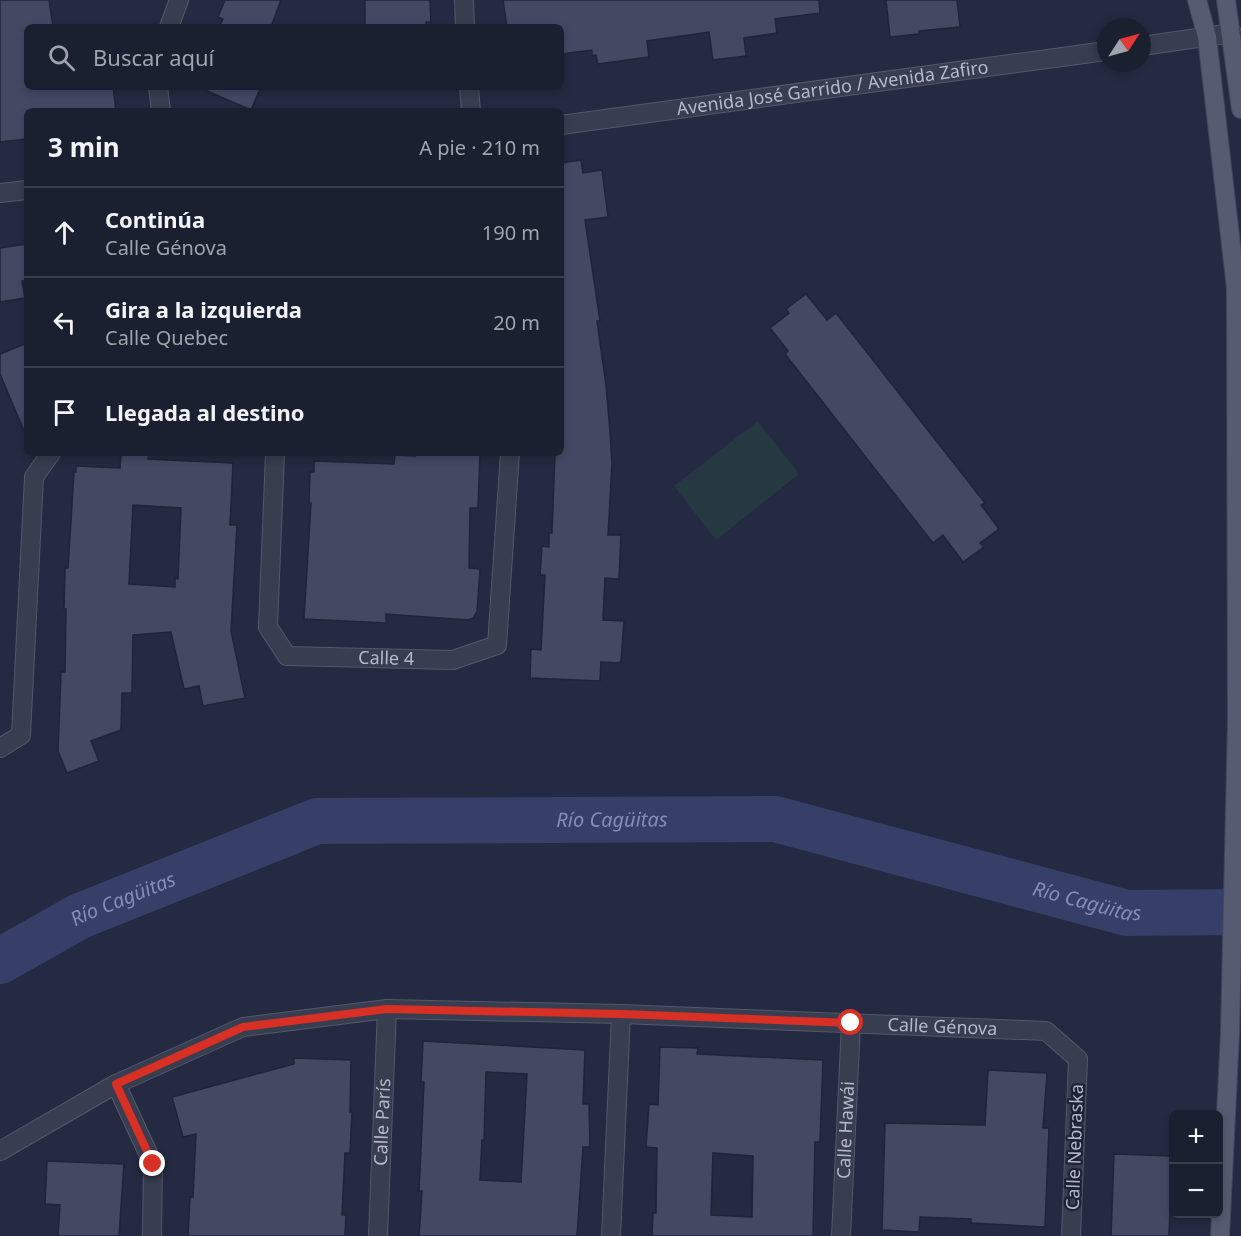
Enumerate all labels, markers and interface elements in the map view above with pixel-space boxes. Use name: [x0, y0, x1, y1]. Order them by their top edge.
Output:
north arrow: [1097, 18, 1151, 72]
search box: [24, 24, 564, 90]
icon: search: [45, 41, 78, 74]
text: Buscar aquí: [93, 42, 214, 72]
street label: Avenida José Garrido / Avenida Zafiro: [675, 54, 990, 120]
text: 3 min: [48, 129, 120, 165]
text: A pie · 210 m: [419, 134, 540, 161]
text: Continúa: [105, 204, 205, 234]
icon: ahead: [48, 216, 81, 249]
text: 190 m: [482, 219, 540, 246]
text: Calle Génova: [105, 234, 227, 261]
text: Gira a la izquierda: [105, 294, 302, 324]
icon: left: [48, 306, 81, 339]
text: 20 m: [493, 309, 540, 336]
text: Calle Quebec: [105, 324, 228, 351]
icon: arrive: [48, 396, 81, 429]
text: Llegada al destino: [105, 397, 305, 427]
street label: Calle 4: [358, 645, 414, 670]
water label: Río Cagüitas: [556, 805, 668, 833]
water label: Río Cagüitas: [65, 865, 180, 932]
water label: Río Cagüitas: [1030, 874, 1142, 927]
route start: [837, 1009, 863, 1035]
street label: Calle Génova: [887, 1012, 998, 1040]
street label: Calle París: [368, 1078, 395, 1166]
street label: Calle Hawái: [831, 1081, 859, 1180]
street label: Calle Nebraska: [1060, 1084, 1088, 1210]
map controls: [1169, 1110, 1223, 1218]
button: +: [1169, 1110, 1223, 1164]
route end: [139, 1150, 165, 1176]
button: −: [1169, 1164, 1223, 1218]

